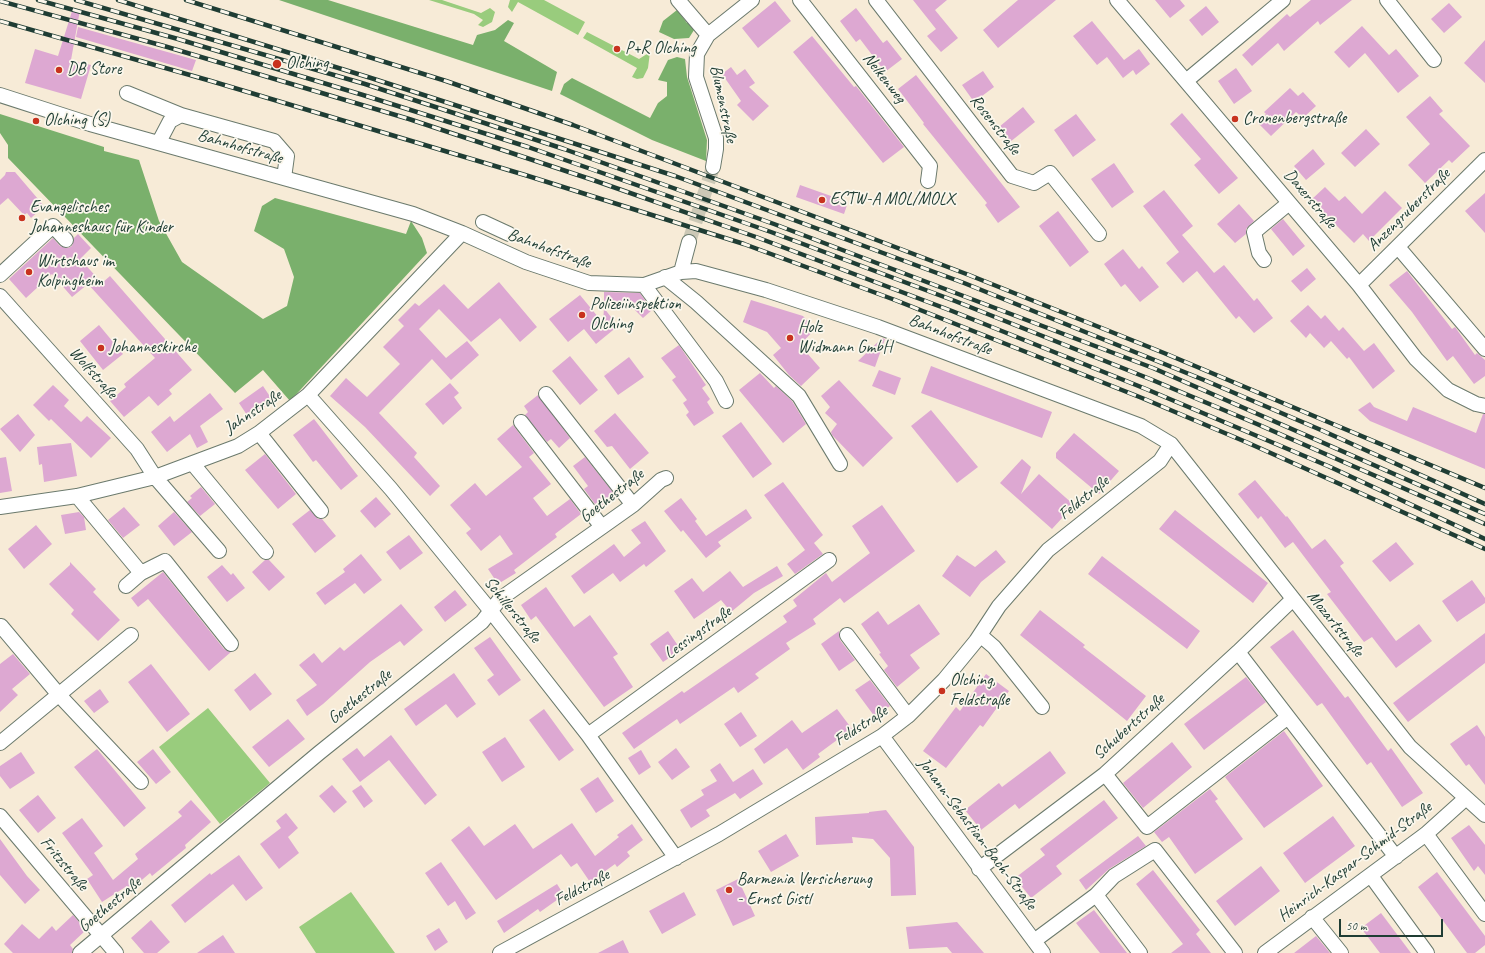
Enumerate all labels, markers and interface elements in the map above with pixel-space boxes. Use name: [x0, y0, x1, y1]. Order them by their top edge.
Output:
place label: P+R Olching: [625, 39, 696, 59]
marker: P+R Olching: [612, 44, 622, 54]
street label: Nelkenweg: [858, 49, 910, 107]
place label: Olching: [286, 54, 328, 74]
marker: Olching: [271, 58, 283, 70]
place label: DB Store: [67, 60, 122, 80]
street label: Blumenstraße: [705, 63, 741, 145]
marker: DB Store: [54, 65, 64, 75]
street label: Rosenstraße: [965, 91, 1025, 159]
place label: Cronenbergstraße: [1243, 109, 1346, 129]
place label: Olching (S): [44, 111, 110, 131]
marker: Cronenbergstraße: [1230, 114, 1240, 124]
marker: Olching (S): [31, 116, 41, 126]
street label: Bahnhofstraße: [195, 125, 285, 169]
street label: Anzengruberstraße: [1363, 164, 1455, 256]
street label: Daxerstraße: [1279, 165, 1341, 233]
place label: ESTW-A MOL/MOLX: [830, 190, 955, 210]
marker: ESTW-A MOL/MOLX: [817, 195, 827, 205]
place label: Evangelisches Johanneshaus für Kinder: [30, 198, 173, 238]
marker: Evangelisches Johanneshaus für Kinder: [17, 213, 27, 223]
street label: Bahnhofstraße: [505, 224, 593, 274]
place label: Wirtshaus im Kolpingheim: [37, 252, 114, 292]
marker: Wirtshaus im Kolpingheim: [24, 267, 34, 277]
place label: Polizeiinspektion Olching: [590, 295, 681, 335]
marker: Polizeiinspektion Olching: [577, 310, 587, 320]
street label: Bahnhofstraße: [906, 310, 994, 360]
place label: Holz Widmann GmbH: [798, 318, 892, 358]
marker: Holz Widmann GmbH: [785, 333, 795, 343]
place label: Johanneskirche: [109, 338, 196, 358]
street label: Wolfstraße: [64, 343, 122, 403]
marker: Johanneskirche: [96, 343, 106, 353]
street label: Jahnstraße: [220, 385, 286, 439]
street label: Goethestraße: [576, 465, 648, 527]
street label: Feldstraße: [1055, 471, 1113, 525]
street label: Schillerstraße: [479, 573, 545, 647]
street label: Mozartstraße: [1302, 587, 1368, 661]
street label: Lessingstraße: [660, 602, 736, 664]
street label: Goethestraße: [324, 665, 396, 729]
place label: Olching, Feldstraße: [950, 671, 1009, 711]
marker: Olching, Feldstraße: [937, 686, 947, 696]
street label: Schubertstraße: [1089, 689, 1169, 765]
street label: Feldstraße: [831, 701, 891, 751]
street label: Johann-Sebastian-Bach-Straße: [913, 754, 1041, 914]
street label: Heinrich-Kaspar-Schmid-Straße: [1274, 797, 1436, 927]
street label: Fritzstraße: [35, 833, 93, 895]
street label: Feldstraße: [551, 865, 613, 911]
place label: Barmenia Versicherung - Ernst Gistl: [737, 870, 872, 910]
street label: Goethestraße: [74, 873, 146, 937]
marker: Barmenia Versicherung - Ernst Gistl: [724, 885, 734, 895]
scale bar: [1341, 911, 1445, 937]
text: 50 m: [1346, 918, 1366, 934]

